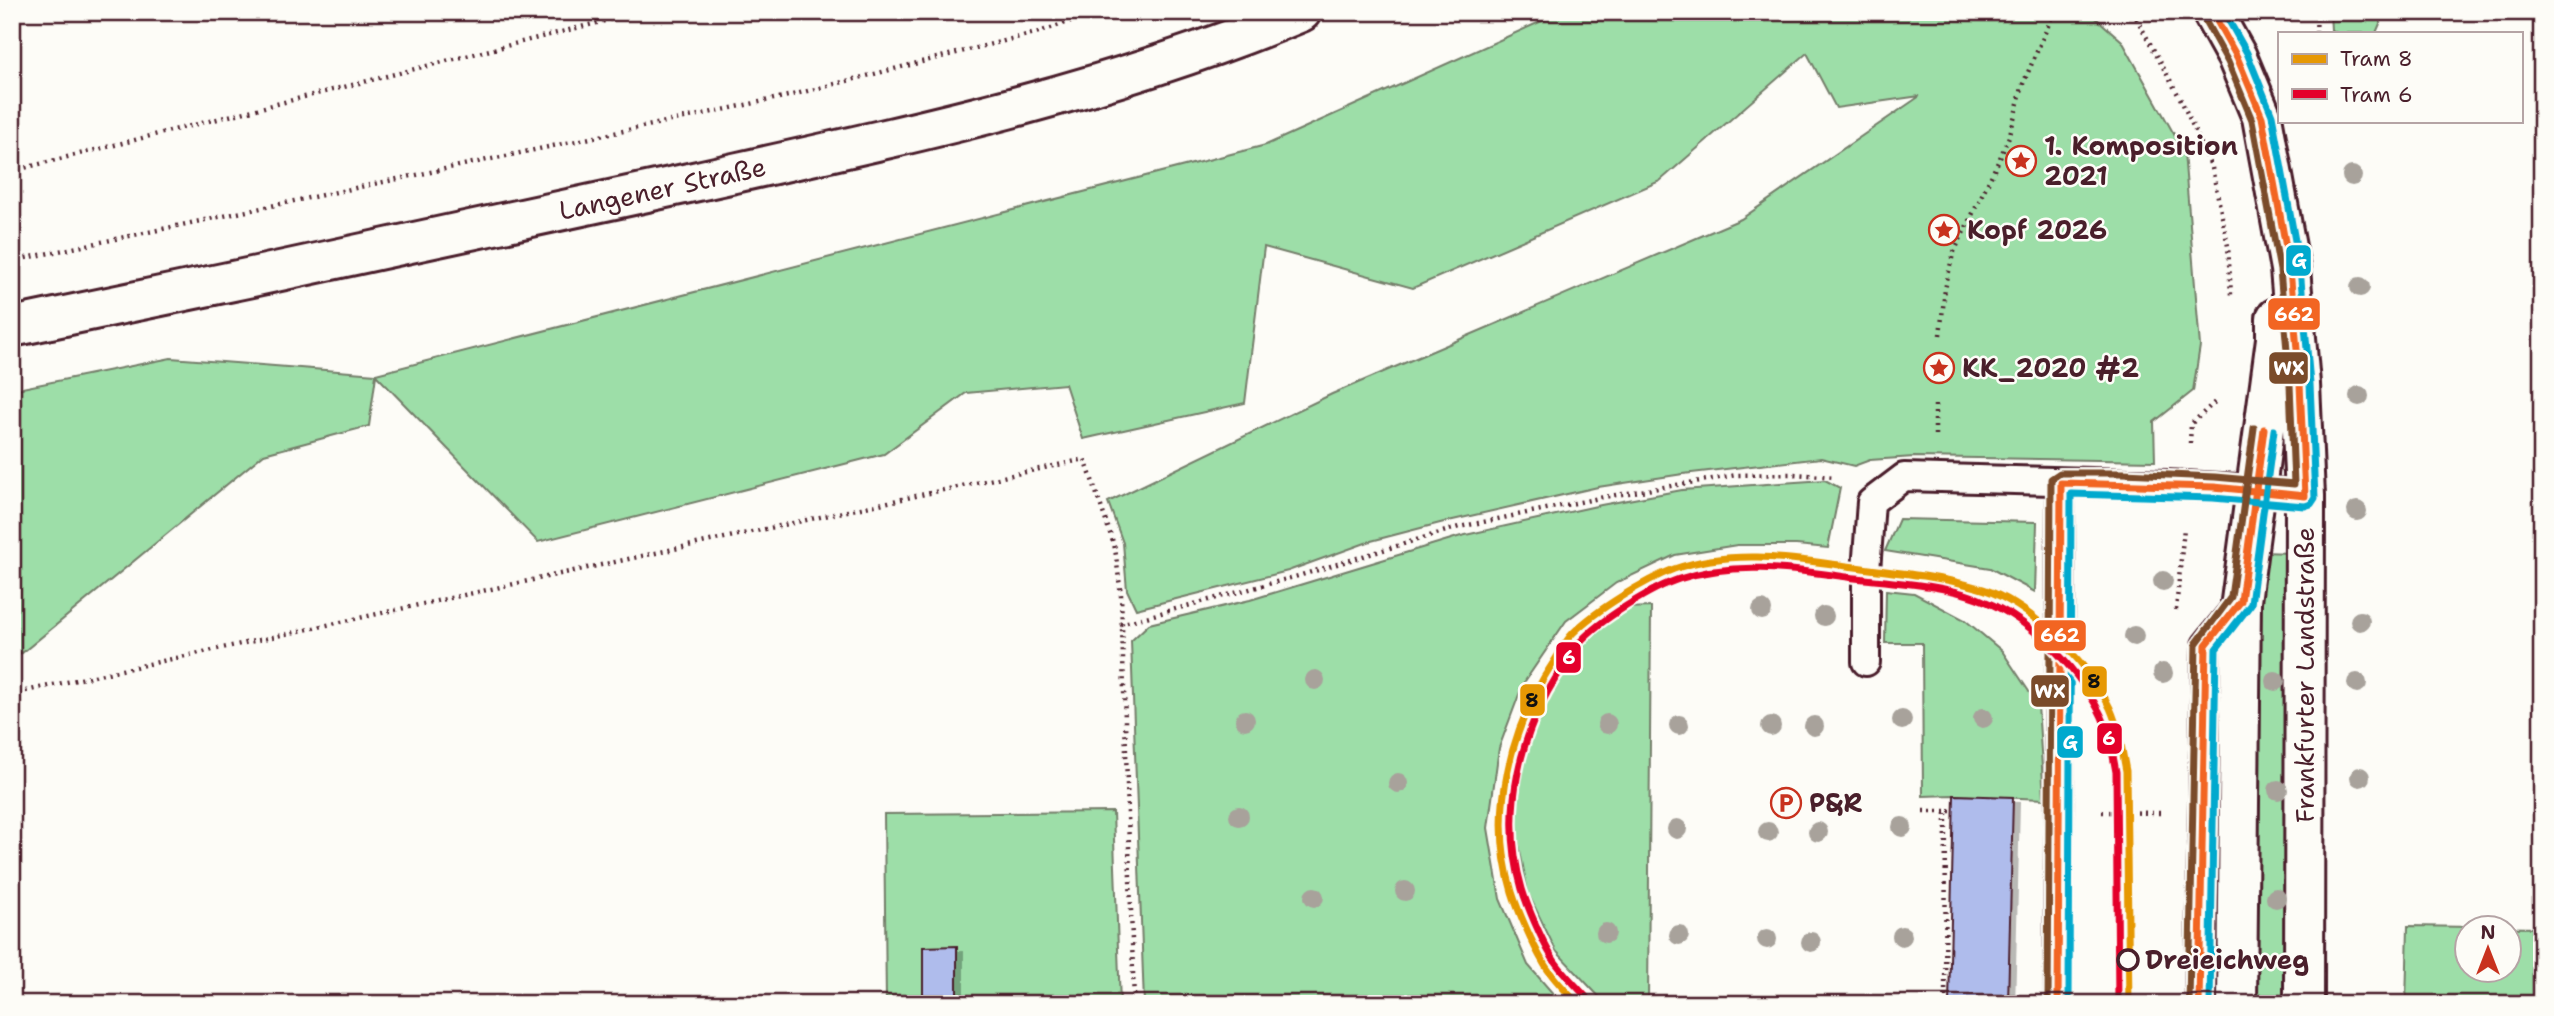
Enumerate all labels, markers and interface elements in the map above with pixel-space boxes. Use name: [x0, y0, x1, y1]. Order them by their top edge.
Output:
legend: [2278, 32, 2522, 122]
text: Tram 8: [2340, 45, 2413, 73]
text: Tram 6: [2340, 81, 2413, 109]
place label: 1. Komposition 2021: [2044, 128, 2238, 193]
place icon: 1. Komposition 2021: [2004, 144, 2038, 178]
street label: Langener Straße: [556, 149, 769, 228]
place label: Kopf 2026: [1967, 212, 2107, 247]
place icon: Kopf 2026: [1927, 213, 1961, 247]
line badge: G: [2285, 244, 2312, 277]
text: G: [2291, 248, 2307, 273]
line badge: 662: [2267, 297, 2321, 331]
text: 662: [2274, 302, 2314, 327]
place label: KK_2020 #2: [1962, 350, 2139, 385]
place icon: KK_2020 #2: [1922, 351, 1956, 385]
line badge: WX: [2268, 351, 2309, 385]
text: WX: [2273, 356, 2305, 381]
street label: Frankfurter Landstraße: [2287, 527, 2322, 823]
line badge: 662: [2033, 619, 2087, 652]
text: 662: [2040, 623, 2080, 648]
line badge: 6: [1555, 641, 1582, 674]
text: 6: [1562, 645, 1576, 670]
line badge: 8: [2081, 665, 2108, 698]
text: 8: [2087, 669, 2101, 694]
line badge: WX: [2030, 674, 2070, 708]
text: WX: [2034, 679, 2066, 704]
line badge: 8: [1519, 683, 1546, 717]
text: 8: [1525, 688, 1539, 713]
line badge: 6: [2096, 722, 2123, 755]
line badge: G: [2056, 725, 2084, 759]
text: 6: [2102, 726, 2116, 751]
text: G: [2062, 730, 2078, 755]
place label: P&R: [1809, 785, 1862, 820]
parking icon: P&R: [1769, 786, 1803, 820]
north arrow: [2452, 914, 2522, 984]
text: N: [2480, 920, 2496, 945]
place label: Dreieichweg: [2145, 942, 2309, 977]
marker: Dreieichweg: [2117, 949, 2139, 971]

